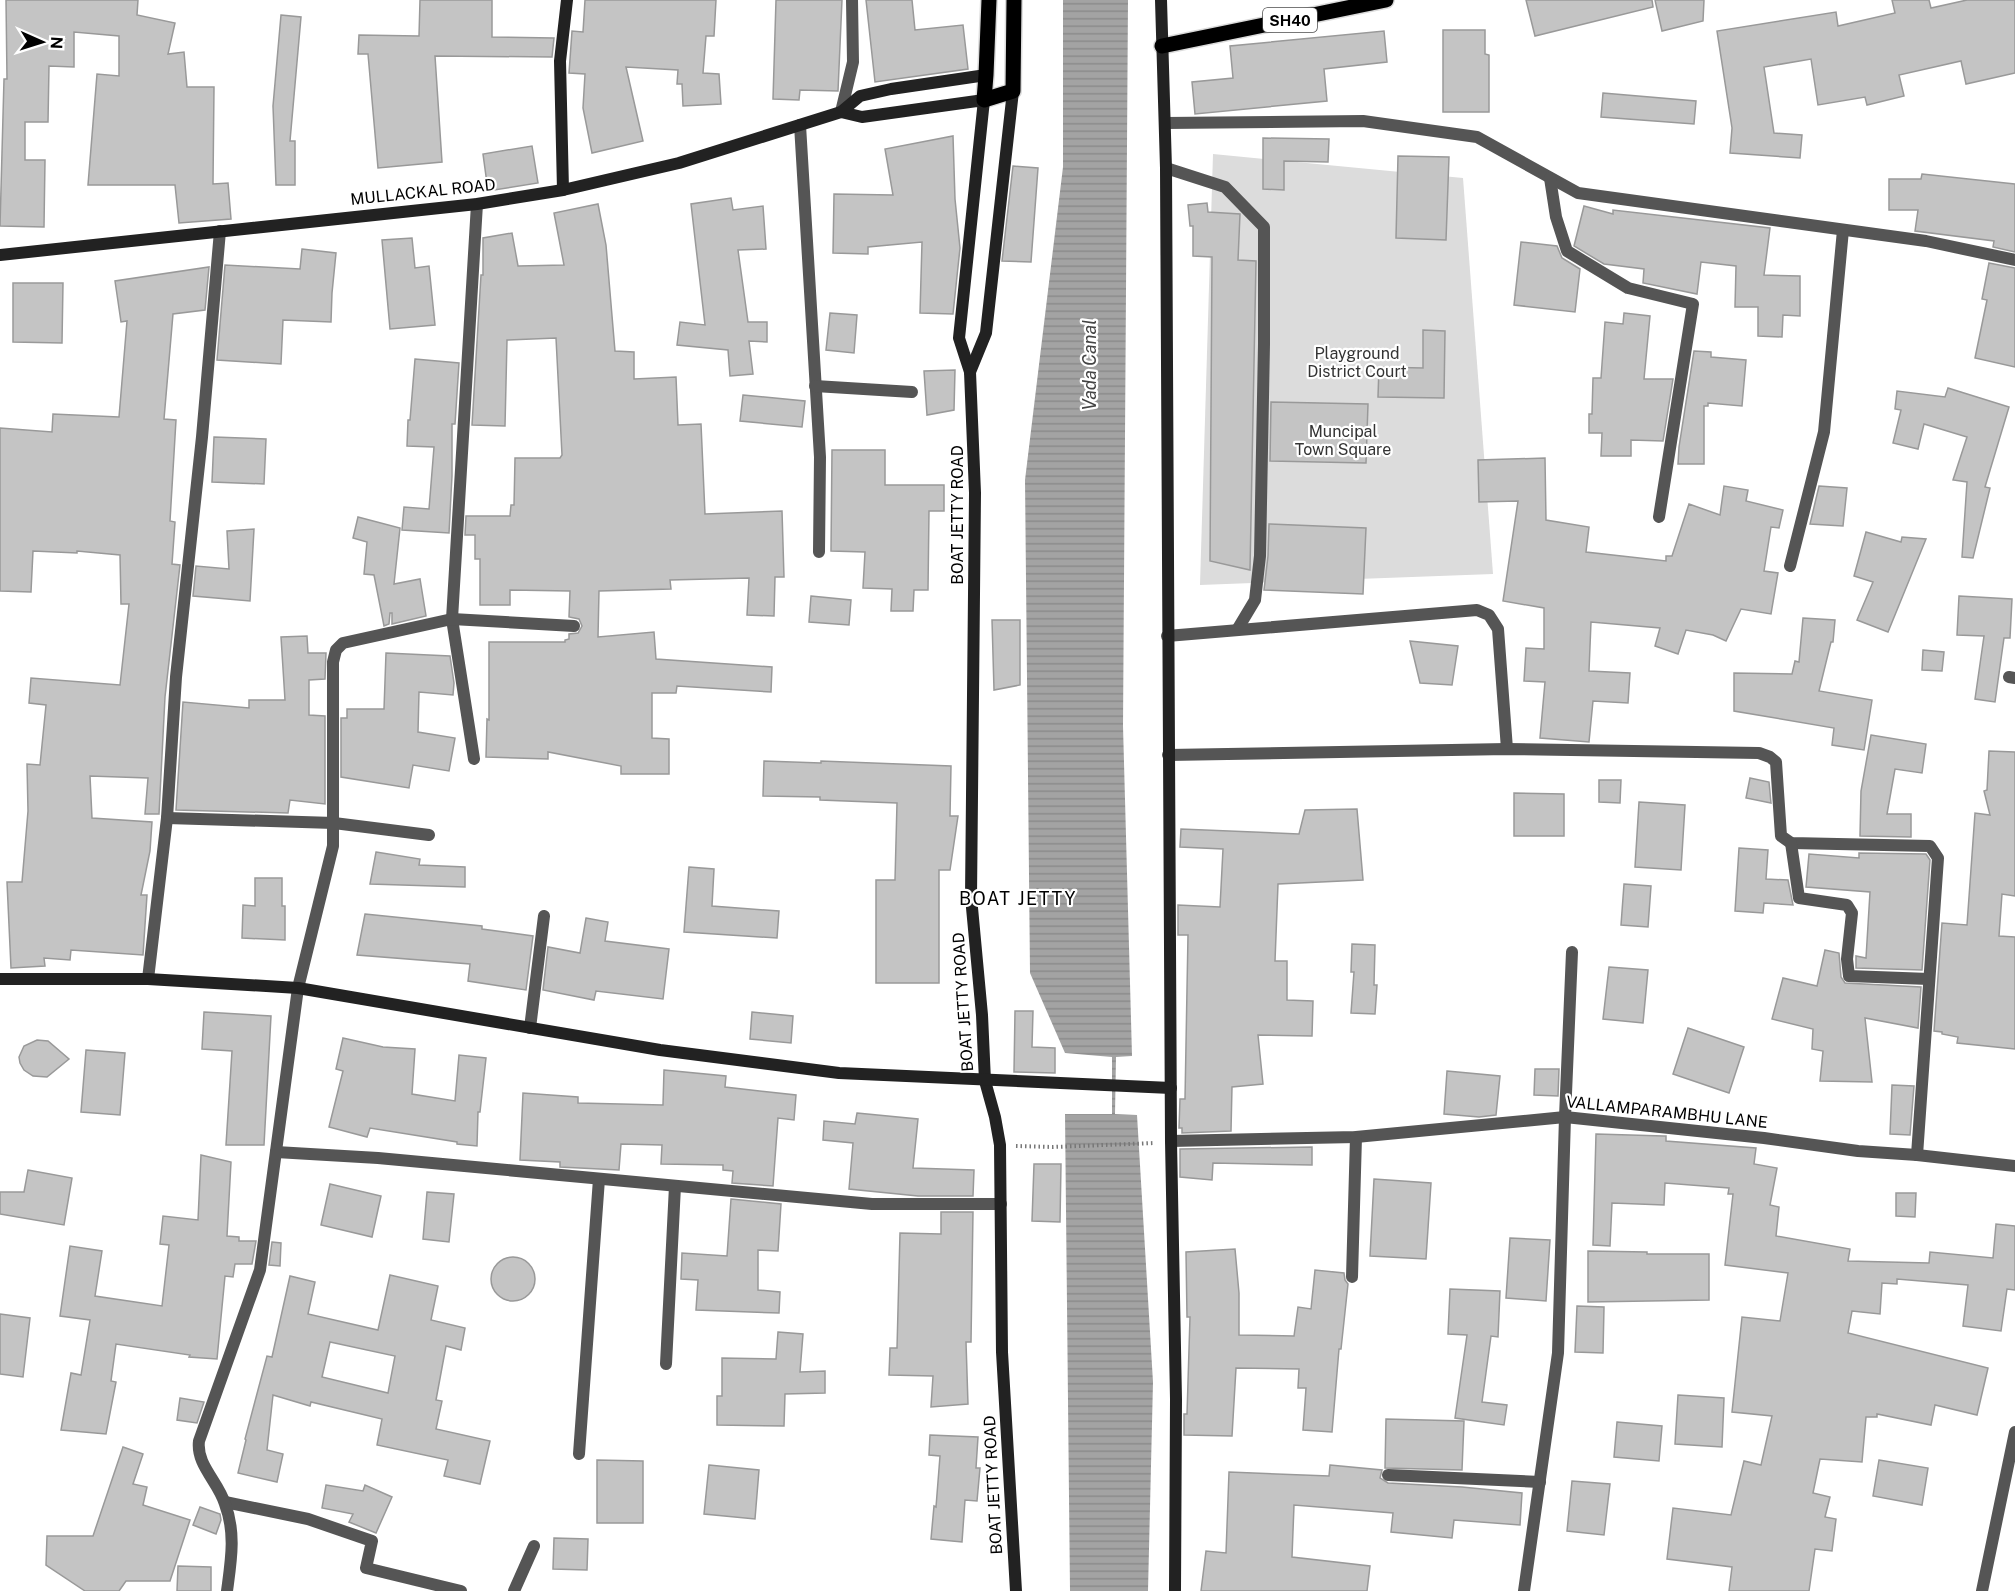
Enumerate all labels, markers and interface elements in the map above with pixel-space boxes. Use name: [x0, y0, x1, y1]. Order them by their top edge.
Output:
road number: SH40: [1263, 8, 1317, 32]
north arrow: [12, 12, 72, 72]
text: N: [47, 36, 66, 50]
street label: MULLACKAL ROAD: [350, 175, 496, 209]
water label: Vada Canal: [1079, 320, 1100, 410]
park label: Playground District Court: [1307, 344, 1407, 381]
park label: Muncipal Town Square: [1295, 422, 1391, 459]
street label: BOAT JETTY ROAD: [948, 445, 967, 585]
district label: BOAT JETTY: [959, 888, 1077, 909]
street label: BOAT JETTY ROAD: [949, 932, 977, 1072]
street label: VALLAMPARAMBHU LANE: [1565, 1092, 1769, 1132]
street label: BOAT JETTY ROAD: [980, 1415, 1006, 1555]

